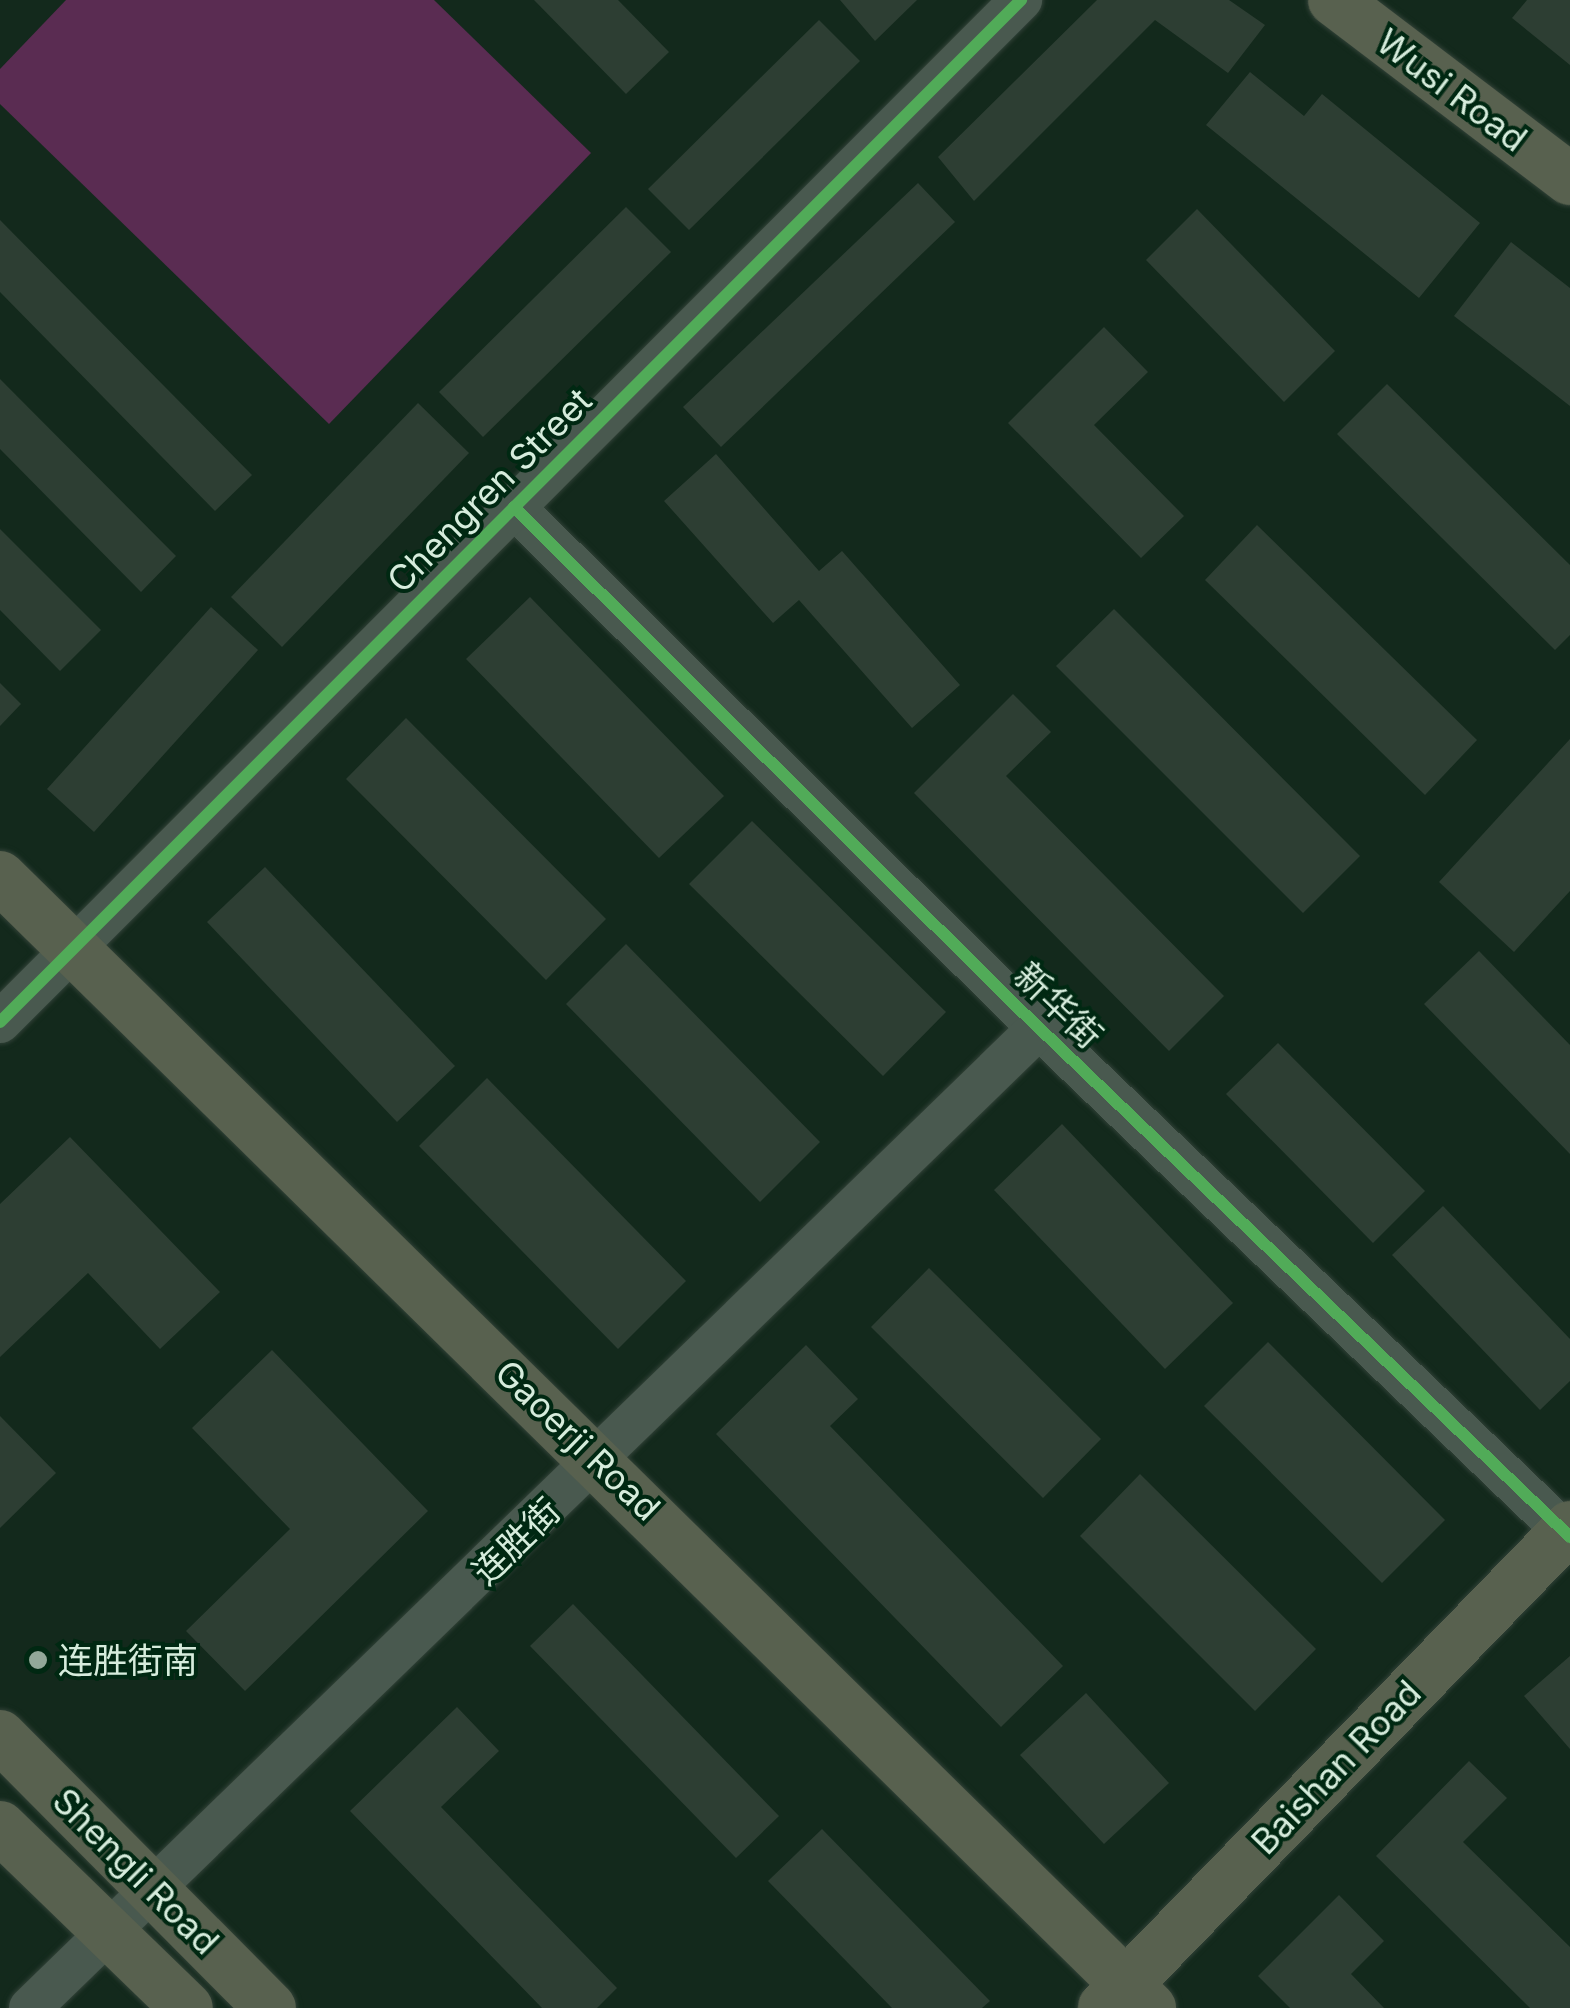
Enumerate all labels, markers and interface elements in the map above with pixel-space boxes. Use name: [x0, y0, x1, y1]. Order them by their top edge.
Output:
street label: Wusi Road: [1369, 20, 1535, 160]
street label: Chengren Street: [378, 379, 600, 601]
street label: 新华街: [1007, 953, 1111, 1057]
street label: Gaoerji Road: [487, 1351, 669, 1529]
street label: 连胜街: [464, 1489, 568, 1593]
place label: 连胜街南: [58, 1639, 198, 1681]
marker: 连胜街南: [27, 1649, 49, 1671]
street label: Baishan Road: [1243, 1672, 1429, 1862]
street label: Shengli Road: [44, 1779, 228, 1963]

